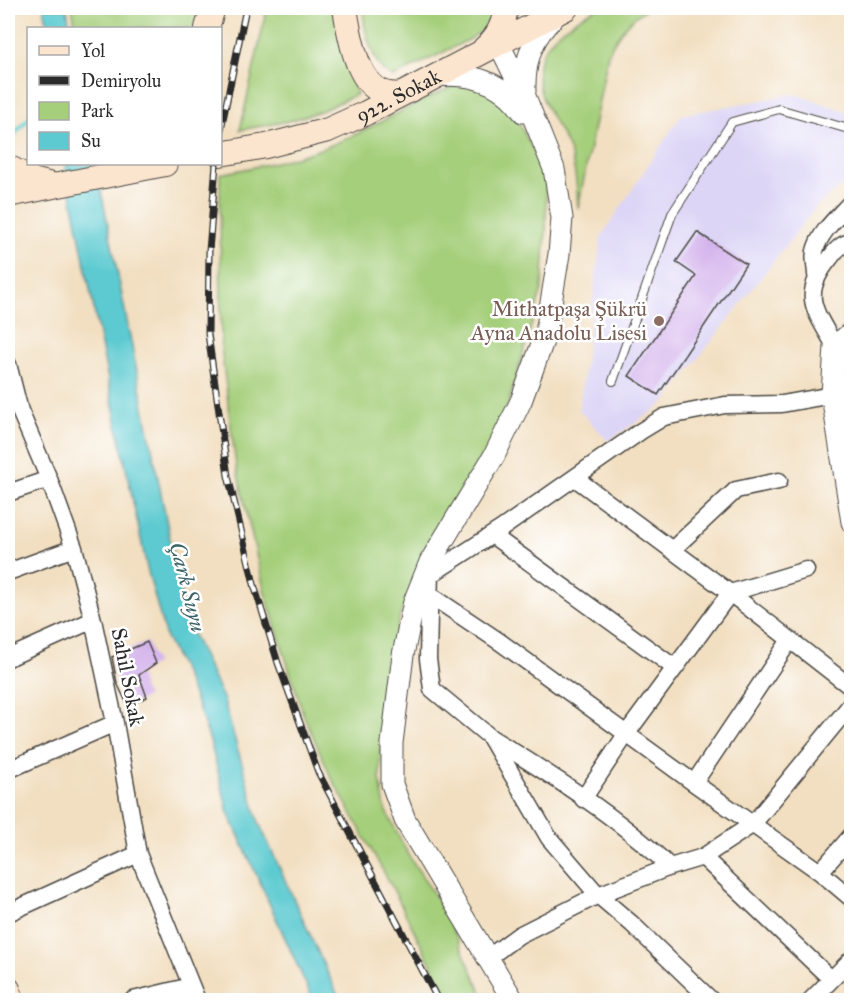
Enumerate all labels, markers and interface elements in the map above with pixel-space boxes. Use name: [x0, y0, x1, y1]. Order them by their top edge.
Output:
legend: [27, 27, 222, 165]
text: Yol: [81, 40, 105, 62]
street label: 922. Sokak: [352, 63, 446, 129]
text: Demiryolu: [81, 70, 162, 92]
text: Park: [81, 100, 114, 122]
text: Su: [81, 130, 101, 152]
place label: Mithatpaşa Şükrü Ayna Anadolu Lisesi: [470, 296, 647, 346]
marker: Mithatpaşa Şükrü Ayna Anadolu Lisesi: [652, 314, 666, 328]
water label: Çark Suyu: [164, 539, 212, 635]
street label: Sahil Sokak: [106, 626, 150, 729]

